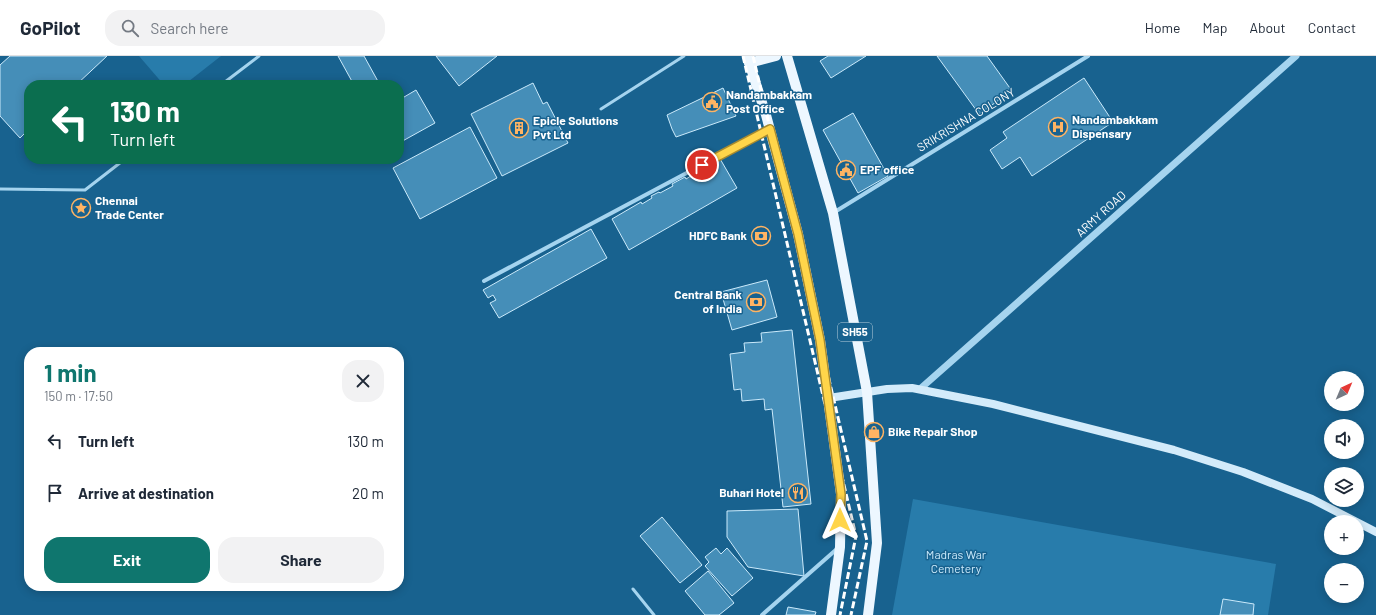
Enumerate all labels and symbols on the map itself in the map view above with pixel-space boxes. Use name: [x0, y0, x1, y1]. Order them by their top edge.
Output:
street label: SRIKRISHNA COLONY: [914, 84, 1017, 154]
place label: Nandambakkam Post Office: [726, 87, 812, 115]
public building icon: Nandambakkam Post Office: [701, 91, 723, 113]
place label: Nandambakkam Dispensary: [1072, 112, 1158, 140]
place label: Epicle Solutions Pvt Ltd: [533, 113, 618, 141]
hospital icon: Nandambakkam Dispensary: [1047, 116, 1069, 138]
building icon: Epicle Solutions Pvt Ltd: [508, 117, 530, 139]
pin: [685, 148, 719, 182]
public building icon: EPF office: [835, 159, 857, 181]
place label: EPF office: [860, 162, 915, 176]
street label: ARMY ROAD: [1073, 187, 1128, 239]
place label: Chennai Trade Center: [95, 193, 164, 221]
place icon: Chennai Trade Center: [70, 197, 92, 219]
bank icon: HDFC Bank: [750, 225, 772, 247]
place label: HDFC Bank: [689, 228, 748, 242]
place label: Central Bank of India: [674, 287, 743, 315]
bank icon: Central Bank of India: [745, 291, 767, 313]
road number: SH55: [838, 323, 872, 341]
north arrow: [1324, 371, 1364, 411]
shop icon: Bike Repair Shop: [863, 421, 885, 443]
place label: Bike Repair Shop: [888, 424, 978, 438]
restaurant icon: Buhari Hotel: [787, 482, 809, 504]
place label: Buhari Hotel: [719, 485, 784, 499]
position arrow: [819, 499, 861, 541]
park label: Madras War Cemetery: [926, 547, 987, 575]

